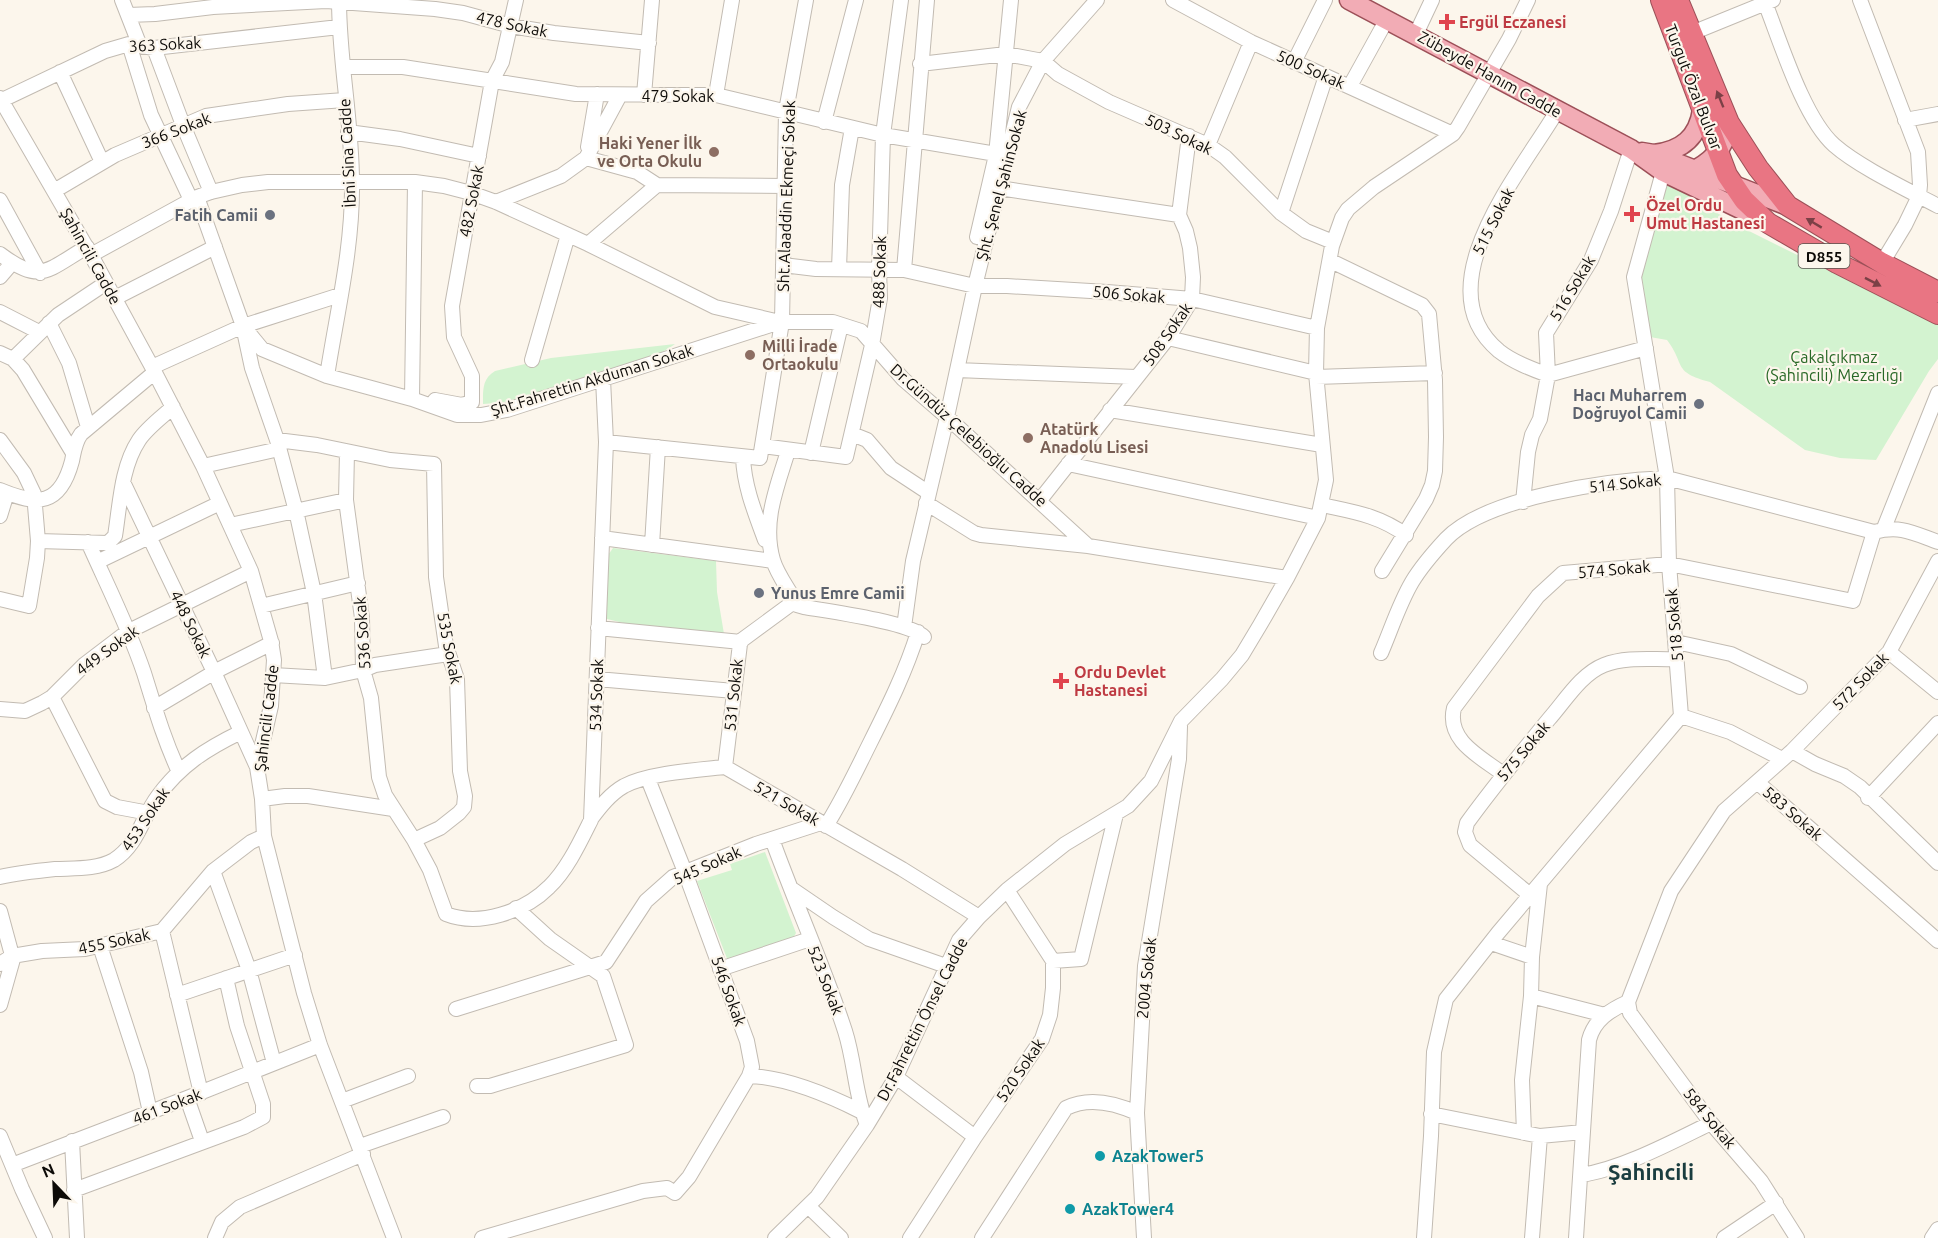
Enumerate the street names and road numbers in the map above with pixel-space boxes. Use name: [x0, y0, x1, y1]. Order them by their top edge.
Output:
street label: 478 Sokak: [474, 8, 550, 40]
street label: Turgut Özal Bulvar: [1662, 22, 1726, 152]
street label: Zübeyde Hanım Cadde: [1415, 27, 1565, 121]
street label: 363 Sokak: [128, 33, 202, 55]
street label: 500 Sokak: [1274, 46, 1348, 92]
street label: 479 Sokak: [642, 87, 714, 105]
street label: İbni Sina Cadde: [335, 98, 359, 208]
street label: Sht.Alaaddin Ekmeçi Sokak: [774, 100, 798, 292]
street label: Şht. Şenel ŞahinSokak: [972, 108, 1030, 262]
street label: 366 Sokak: [139, 109, 213, 151]
street label: 503 Sokak: [1142, 110, 1216, 158]
street label: 482 Sokak: [455, 164, 487, 238]
street label: 515 Sokak: [1468, 184, 1518, 258]
street label: Şahincili Cadde: [57, 205, 125, 307]
street label: 488 Sokak: [869, 235, 889, 309]
road number: D855: [1798, 244, 1850, 268]
street label: 516 Sokak: [1546, 252, 1598, 324]
street label: 506 Sokak: [1092, 282, 1166, 306]
street label: 508 Sokak: [1139, 299, 1195, 369]
street label: Şht.Fahrettin Akduman Sokak: [489, 341, 695, 419]
street label: Dr.Gündüz Çelebioğlu Cadde: [887, 360, 1051, 510]
street label: 514 Sokak: [1588, 470, 1662, 496]
street label: 574 Sokak: [1577, 557, 1651, 581]
street label: 448 Sokak: [167, 587, 215, 661]
street label: 518 Sokak: [1662, 588, 1686, 662]
street label: 536 Sokak: [350, 596, 374, 670]
street label: 535 Sokak: [434, 611, 466, 685]
street label: 449 Sokak: [72, 621, 142, 679]
street label: 572 Sokak: [1828, 649, 1892, 713]
street label: 534 Sokak: [586, 658, 606, 732]
street label: 531 Sokak: [720, 658, 746, 732]
street label: Şahincili Cadde: [251, 664, 281, 772]
street label: 575 Sokak: [1493, 717, 1553, 785]
street label: 521 Sokak: [751, 777, 823, 829]
street label: 583 Sokak: [1760, 782, 1826, 844]
street label: 453 Sokak: [117, 784, 173, 854]
street label: 545 Sokak: [670, 842, 744, 888]
street label: 455 Sokak: [76, 925, 152, 957]
street label: Dr.Fahrettin Önsel Cadde: [873, 934, 971, 1104]
street label: 2004 Sokak: [1133, 936, 1159, 1020]
street label: 523 Sokak: [805, 943, 847, 1017]
street label: 546 Sokak: [708, 954, 750, 1028]
street label: 520 Sokak: [992, 1035, 1048, 1105]
street label: 584 Sokak: [1680, 1084, 1740, 1152]
street label: 461 Sokak: [130, 1085, 204, 1127]

